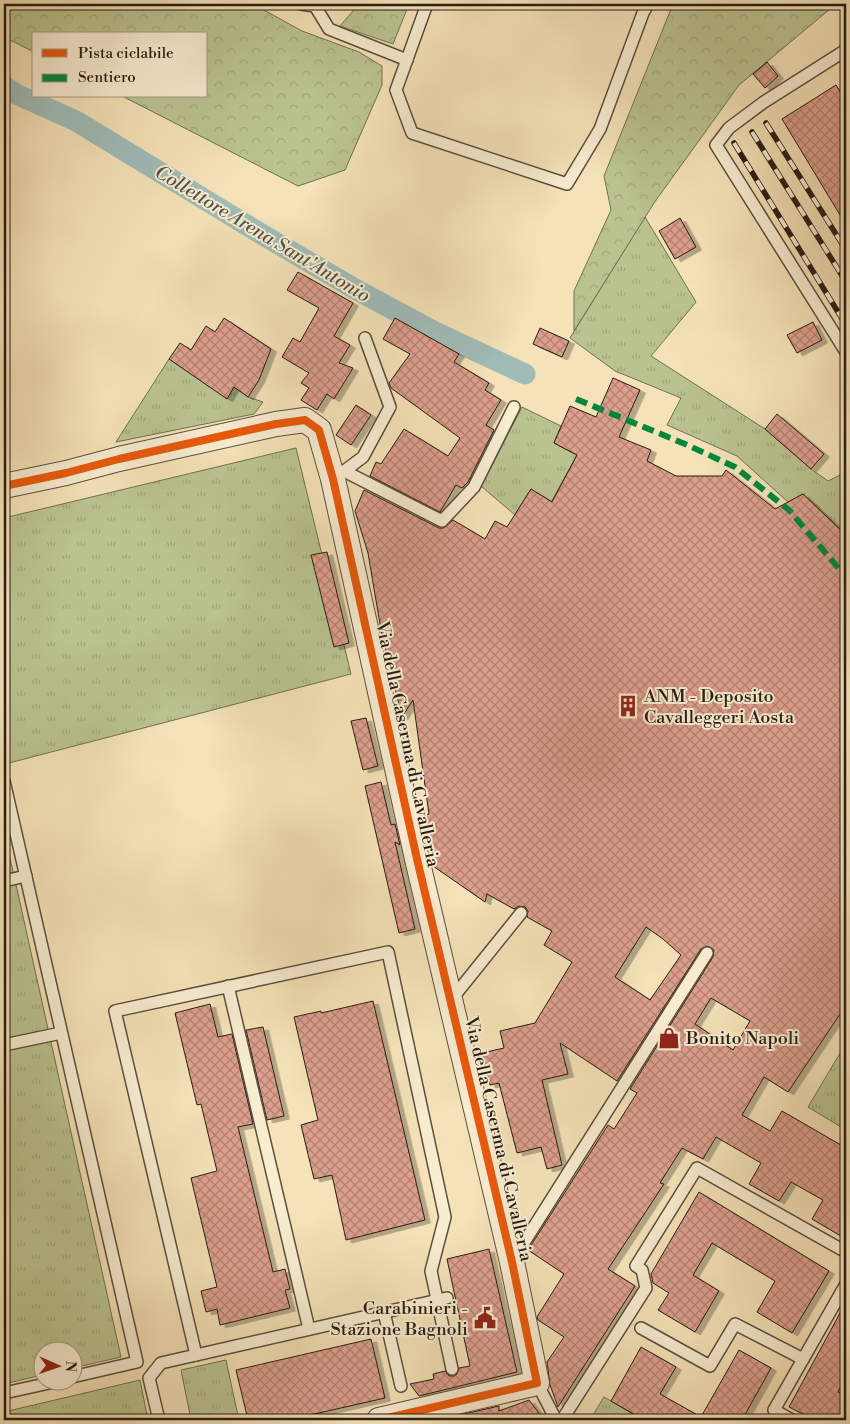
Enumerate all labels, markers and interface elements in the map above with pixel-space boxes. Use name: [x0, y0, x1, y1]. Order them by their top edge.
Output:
legend: [32, 32, 208, 98]
text: Pista ciclabile: [78, 44, 174, 63]
text: Sentiero: [78, 68, 136, 87]
water label: Collettore Arena Sant'Antonio: [151, 160, 374, 308]
street label: Via della Caserma di Cavalleria: [370, 618, 445, 870]
place label: ANM - Deposito Cavalleggeri Aosta: [643, 685, 795, 729]
building icon: ANM - Deposito Cavalleggeri Aosta: [615, 693, 641, 719]
street label: Via della Caserma di Cavalleria: [459, 1013, 538, 1265]
shop icon: Bonito Napoli: [656, 1025, 682, 1051]
place label: Bonito Napoli: [685, 1027, 799, 1050]
place label: Carabinieri - Stazione Bagnoli: [330, 1297, 468, 1341]
public building icon: Carabinieri - Stazione Bagnoli: [472, 1305, 498, 1331]
north arrow: [32, 1342, 82, 1392]
text: N: [61, 1361, 79, 1372]

